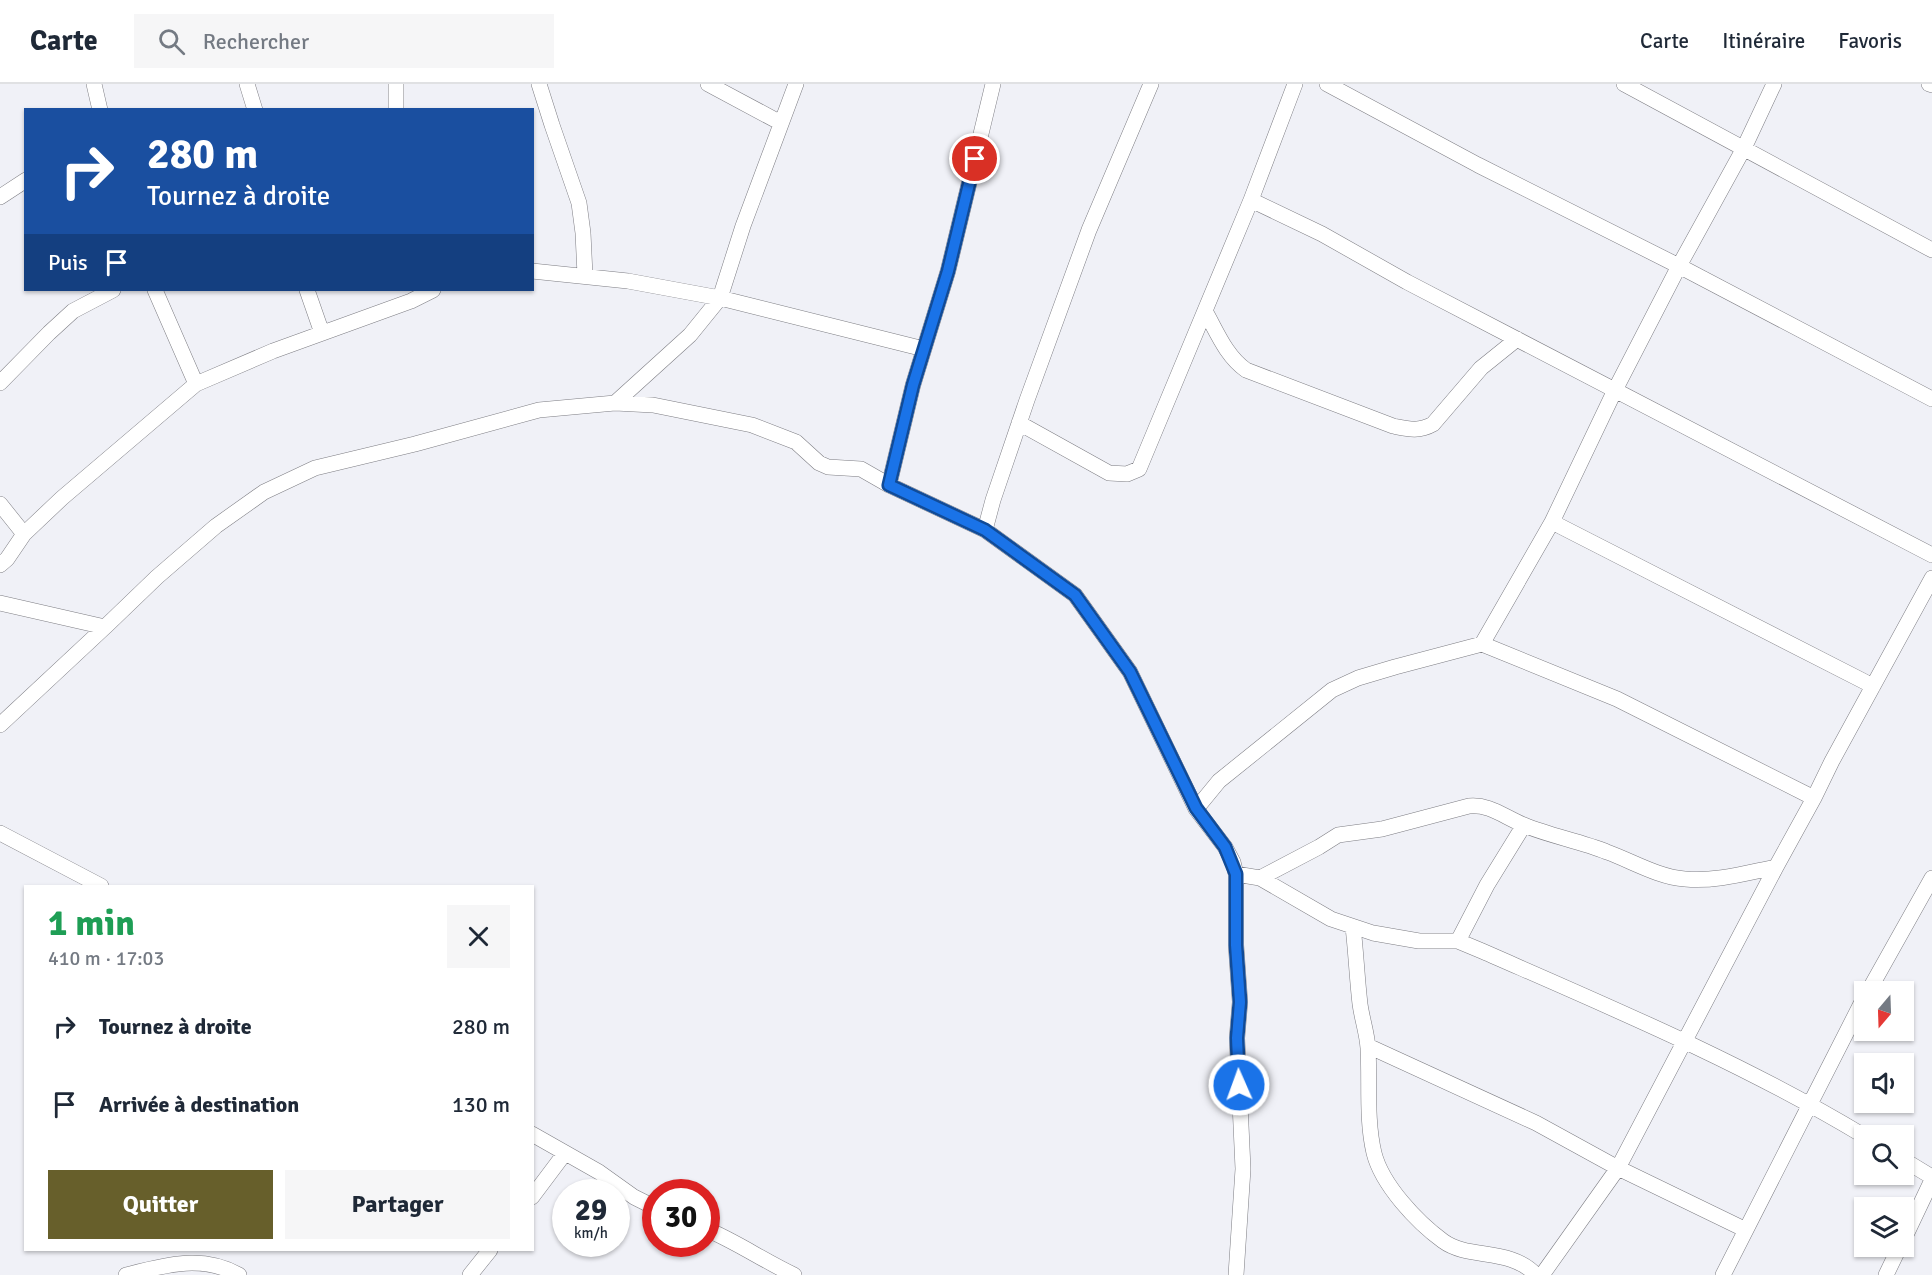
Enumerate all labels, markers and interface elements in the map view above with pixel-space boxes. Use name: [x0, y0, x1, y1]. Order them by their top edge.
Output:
search box: [134, 14, 554, 68]
text: Carte: [30, 24, 98, 58]
icon: search: [155, 25, 188, 58]
text: Rechercher: [203, 28, 309, 55]
text: Carte: [1640, 28, 1689, 54]
text: Itinéraire: [1722, 28, 1805, 54]
text: Favoris: [1838, 28, 1902, 54]
text: 280 m: [147, 129, 258, 180]
icon: right: [48, 132, 126, 210]
pin: [949, 133, 1000, 184]
icon: arrive: [958, 142, 991, 175]
text: Tournez à droite: [147, 180, 330, 213]
icon: arrive: [100, 246, 133, 279]
text: Puis: [48, 249, 88, 276]
text: 1 min: [48, 901, 135, 946]
button: close: [447, 905, 510, 968]
text: 410 m · 17:03: [48, 946, 164, 971]
north arrow: [1854, 981, 1914, 1041]
map controls: [1854, 981, 1914, 1257]
icon: right: [48, 1010, 81, 1043]
text: Tournez à droite: [99, 1013, 252, 1040]
text: 280 m: [452, 1013, 510, 1040]
position arrow: [1207, 1053, 1271, 1117]
button: sound: [1854, 1053, 1914, 1113]
icon: arrive: [48, 1088, 81, 1121]
text: Arrivée à destination: [99, 1091, 299, 1118]
text: 130 m: [452, 1091, 510, 1118]
button: search: [1854, 1125, 1914, 1185]
button: Quitter: [48, 1170, 273, 1239]
button: Partager: [285, 1170, 510, 1239]
speed limit sign: 30: [642, 1179, 720, 1257]
text: 29: [575, 1192, 607, 1229]
button: layers: [1854, 1197, 1914, 1257]
text: km/h: [574, 1224, 608, 1242]

